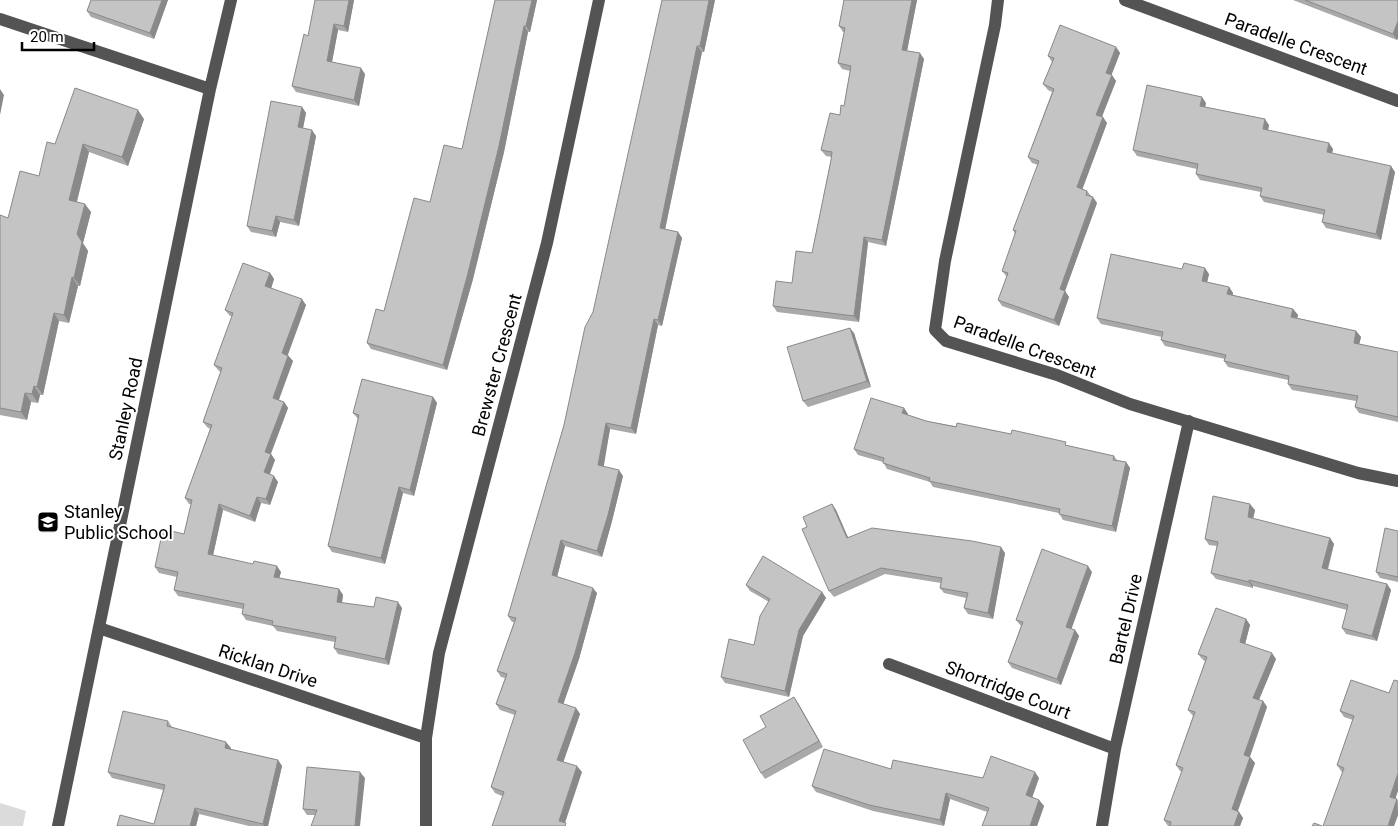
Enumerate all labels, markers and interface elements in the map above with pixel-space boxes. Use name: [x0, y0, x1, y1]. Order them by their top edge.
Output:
street label: Paradelle Crescent: [1222, 8, 1370, 79]
scale bar: [22, 20, 95, 52]
text: 20 m: [30, 28, 64, 46]
street label: Brewster Crescent: [467, 291, 526, 438]
street label: Paradelle Crescent: [951, 311, 1099, 382]
street label: Stanley Road: [104, 356, 147, 462]
place label: Stanley Public School: [64, 501, 173, 543]
school or university icon: Stanley Public School: [36, 510, 60, 534]
street label: Bartel Drive: [1105, 572, 1146, 666]
street label: Ricklan Drive: [216, 640, 320, 691]
street label: Shortridge Court: [943, 656, 1074, 723]

